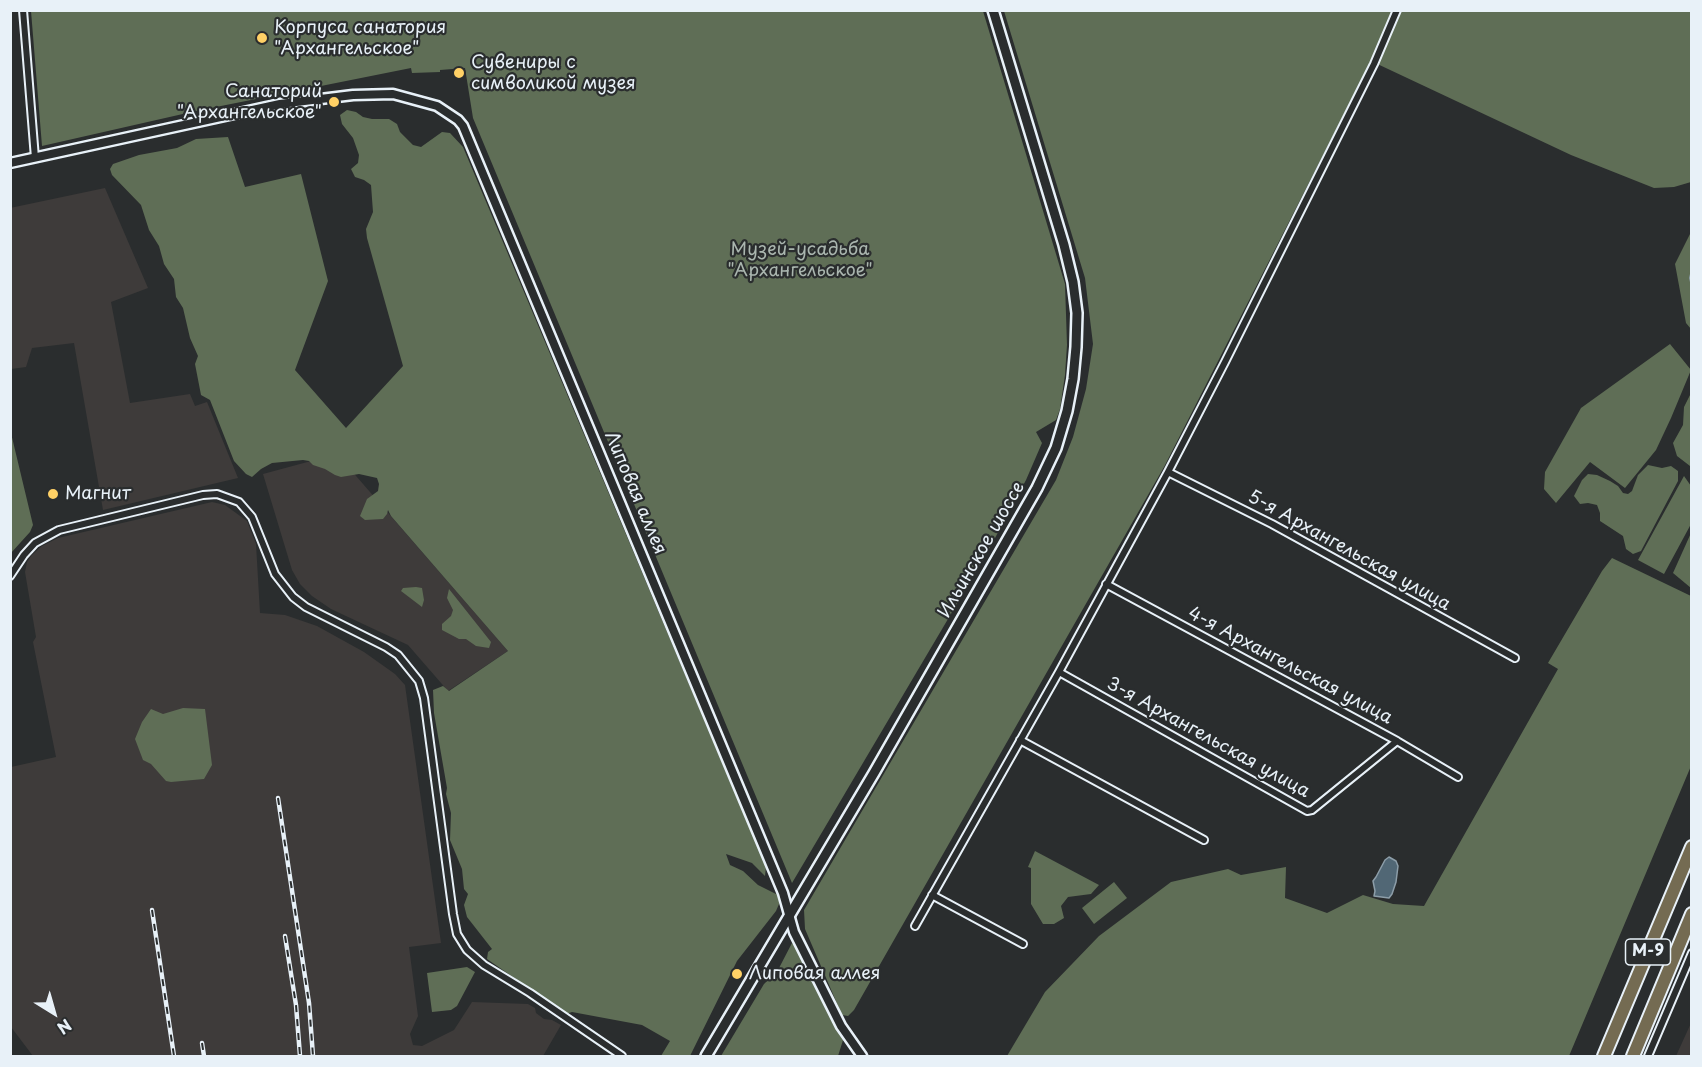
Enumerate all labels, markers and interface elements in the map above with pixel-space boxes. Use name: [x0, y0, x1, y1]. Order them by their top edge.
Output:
place label: Корпуса санатория "Архангельское": [274, 17, 446, 60]
marker: Корпуса санатория "Архангельское": [255, 31, 269, 45]
place label: Сувениры с символикой музея: [471, 52, 636, 94]
marker: Сувениры с символикой музея: [452, 66, 466, 80]
place label: Санаторий "Архангельское": [177, 81, 322, 124]
marker: Санаторий "Архангельское": [327, 95, 341, 109]
park label: Музей-усадьба "Архангельское": [727, 239, 873, 282]
street label: Липовая аллея: [599, 428, 671, 558]
street label: Ильинское шоссе: [934, 478, 1030, 622]
place label: Магнит: [65, 483, 131, 505]
street label: 5-я Архангельская улица: [1244, 486, 1454, 616]
marker: Магнит: [46, 487, 60, 501]
street label: 4-я Архангельская улица: [1184, 603, 1396, 729]
street label: 3-я Архангельская улица: [1103, 673, 1313, 803]
road number: М-9: [1626, 939, 1670, 965]
place label: Липовая аллея: [749, 963, 881, 985]
marker: Липовая аллея: [730, 967, 744, 981]
north arrow: [24, 983, 84, 1043]
text: N: [53, 1014, 77, 1041]

